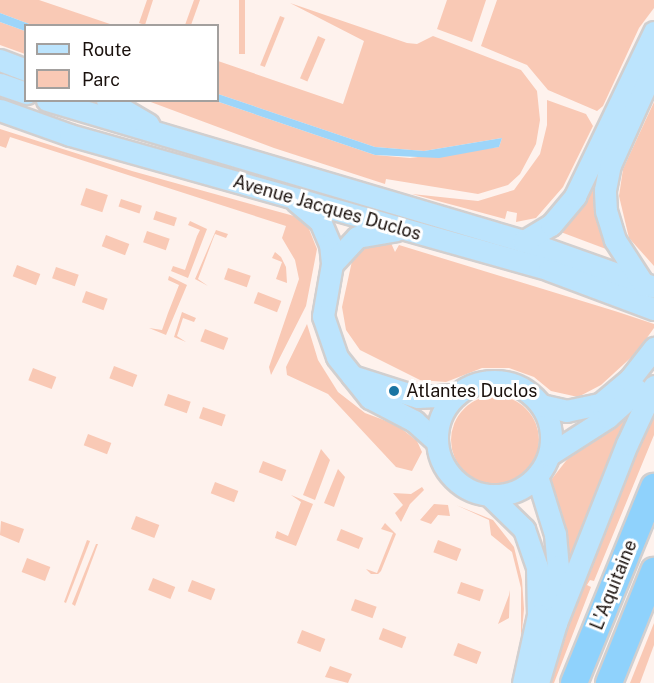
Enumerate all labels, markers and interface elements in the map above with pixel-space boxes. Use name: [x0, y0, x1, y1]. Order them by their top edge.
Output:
legend: [24, 24, 219, 102]
text: Route: [82, 39, 131, 60]
text: Parc: [82, 69, 120, 90]
street label: Avenue Jacques Duclos: [231, 171, 423, 245]
place label: Atlantes Duclos: [406, 380, 537, 402]
marker: Atlantes Duclos: [387, 384, 401, 398]
street label: L'Aquitaine: [586, 537, 642, 633]

